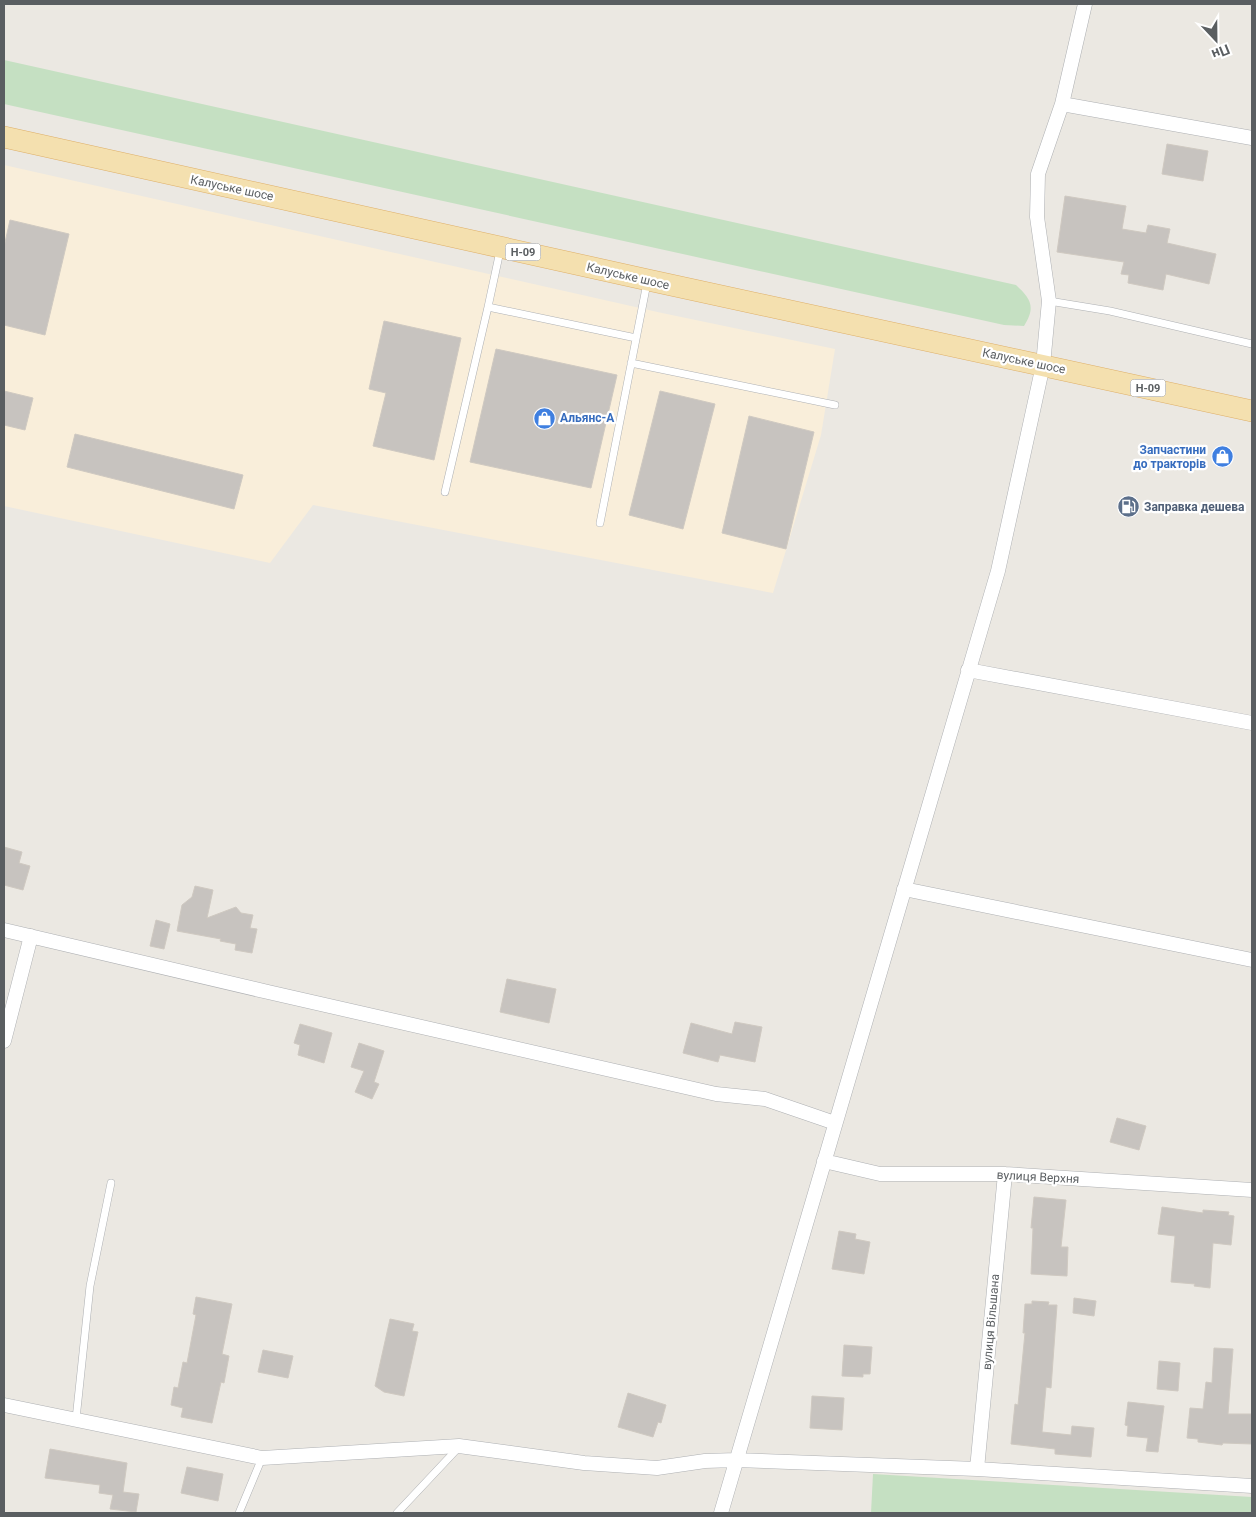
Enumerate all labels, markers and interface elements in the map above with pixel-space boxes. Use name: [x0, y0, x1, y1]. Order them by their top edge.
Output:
north arrow: [1191, 15, 1241, 65]
text: Пн: [1210, 41, 1232, 63]
street label: Калуське шосе: [189, 172, 275, 204]
road number: Н-09: [506, 243, 540, 260]
street label: Калуське шосе: [585, 260, 671, 292]
street label: Калуське шосе: [981, 345, 1067, 377]
road number: Н-09: [1130, 379, 1166, 396]
shop icon: Альянс-А: [532, 406, 556, 430]
place label: Альянс-А: [560, 411, 615, 425]
place label: Запчастини до тракторів: [1133, 443, 1206, 471]
shop icon: Запчастини до тракторів: [1210, 445, 1234, 469]
fuel station icon: Заправка дешева: [1116, 495, 1140, 519]
place label: Заправка дешева: [1144, 500, 1245, 514]
street label: вулиця Верхня: [996, 1168, 1080, 1186]
street label: вулиця Вільшана: [980, 1273, 1002, 1371]

